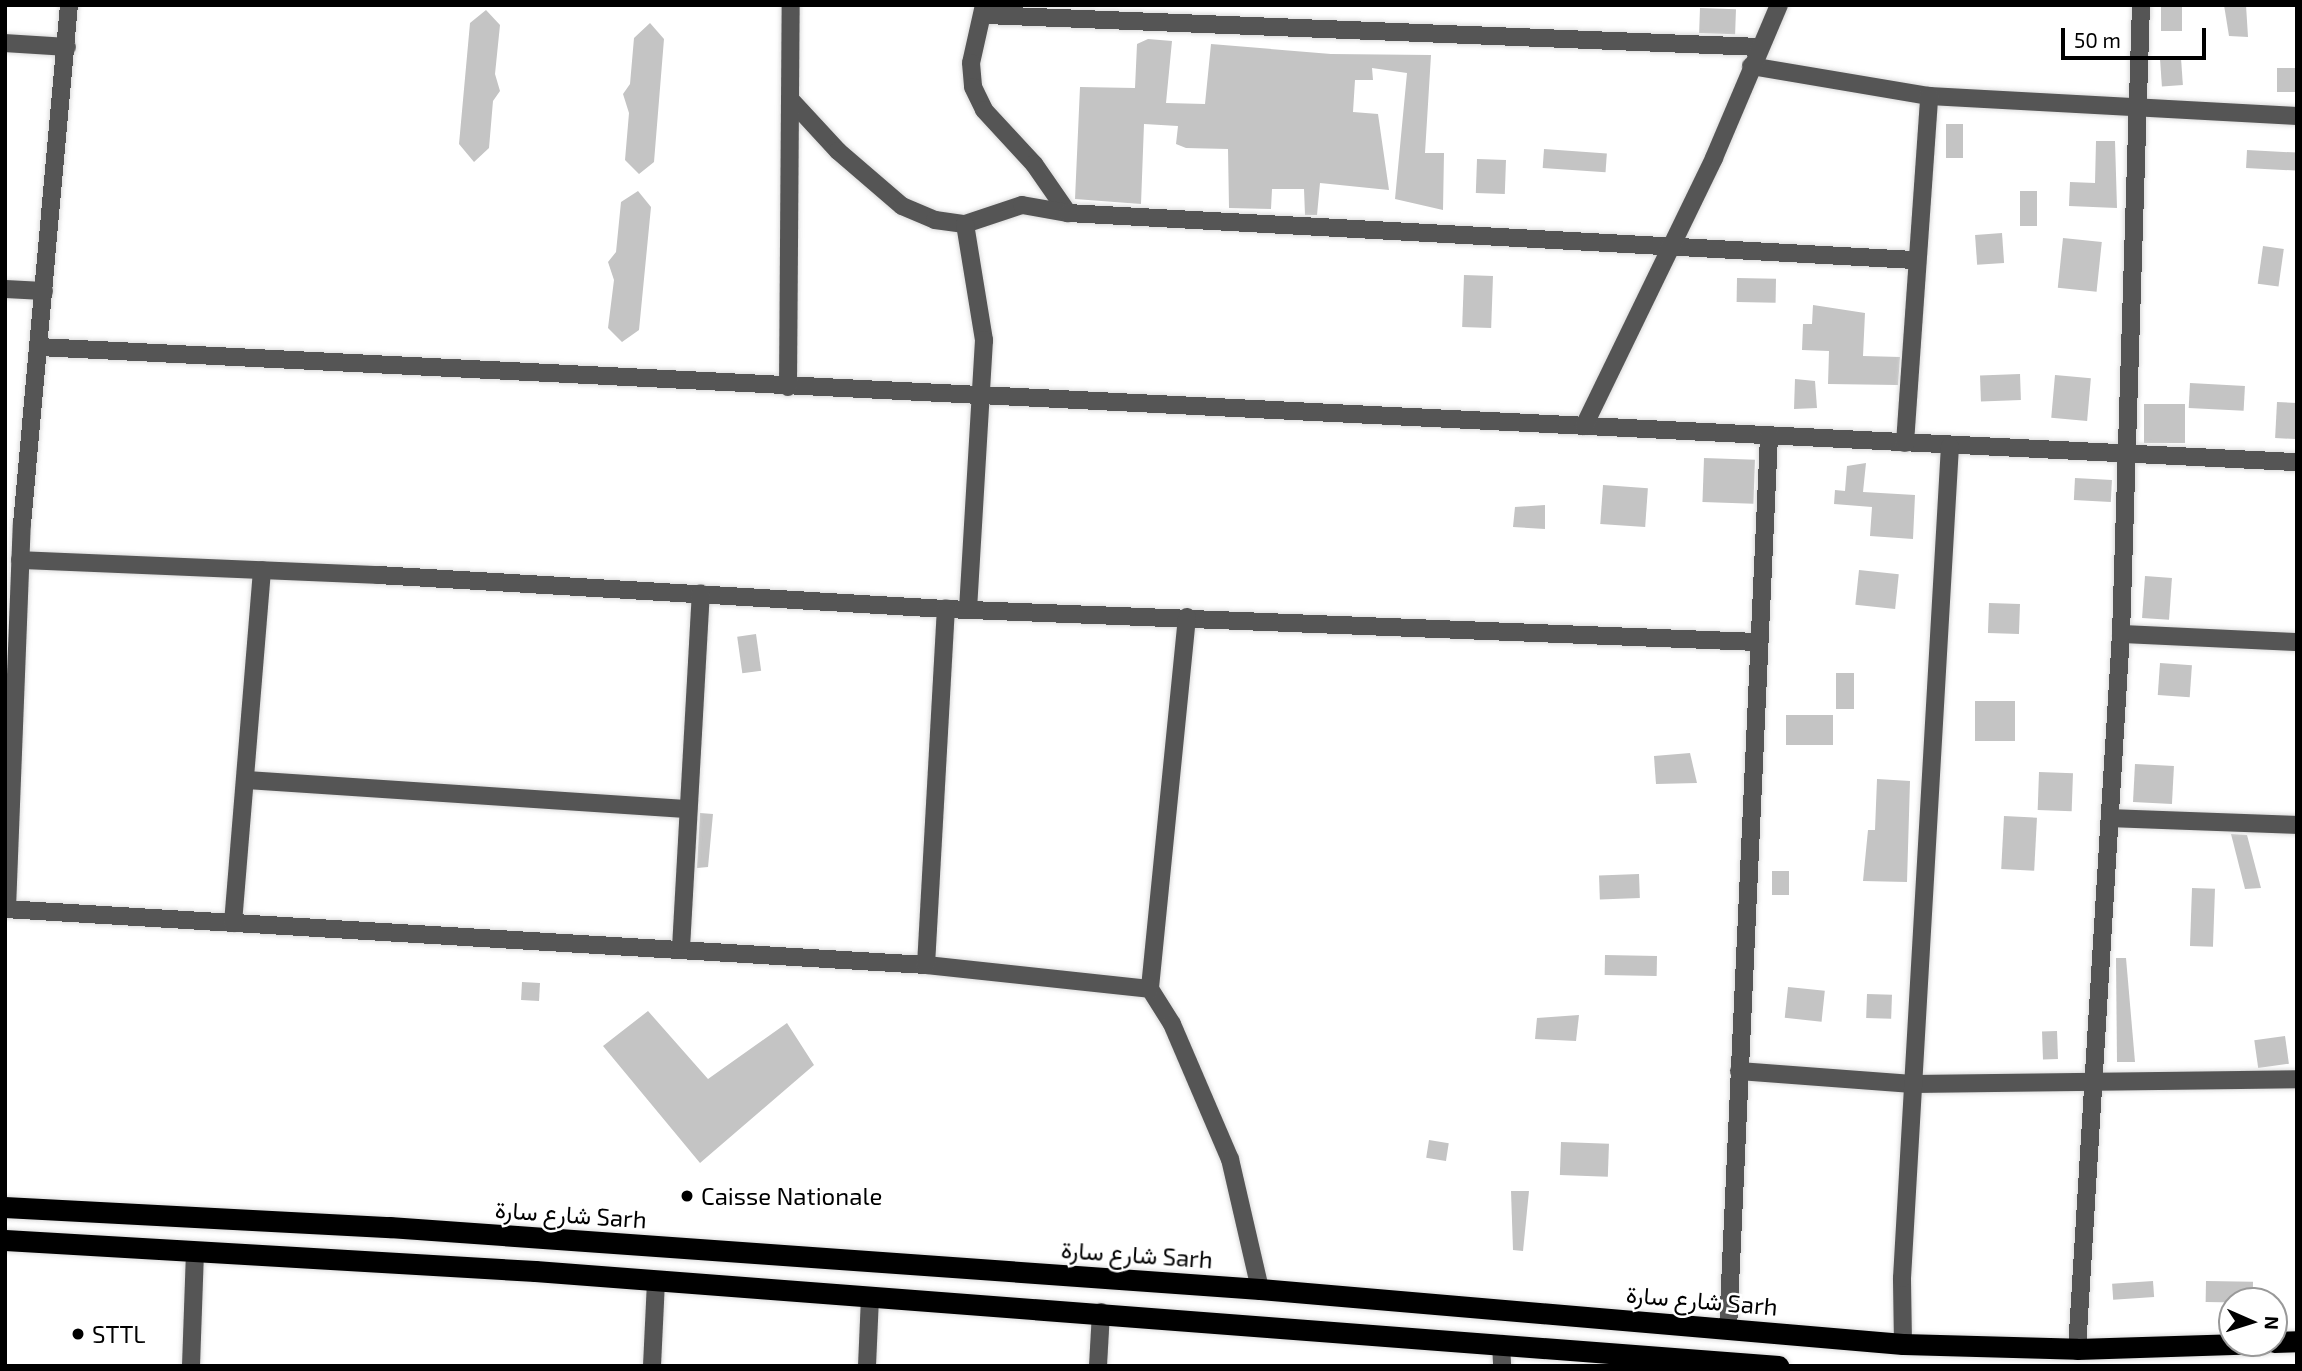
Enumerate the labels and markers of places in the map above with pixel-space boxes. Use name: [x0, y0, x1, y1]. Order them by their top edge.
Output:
place label: Caisse Nationale: [701, 1182, 882, 1210]
marker: Caisse Nationale: [679, 1188, 695, 1204]
place label: STTL: [92, 1320, 146, 1348]
marker: STTL: [70, 1326, 86, 1342]

